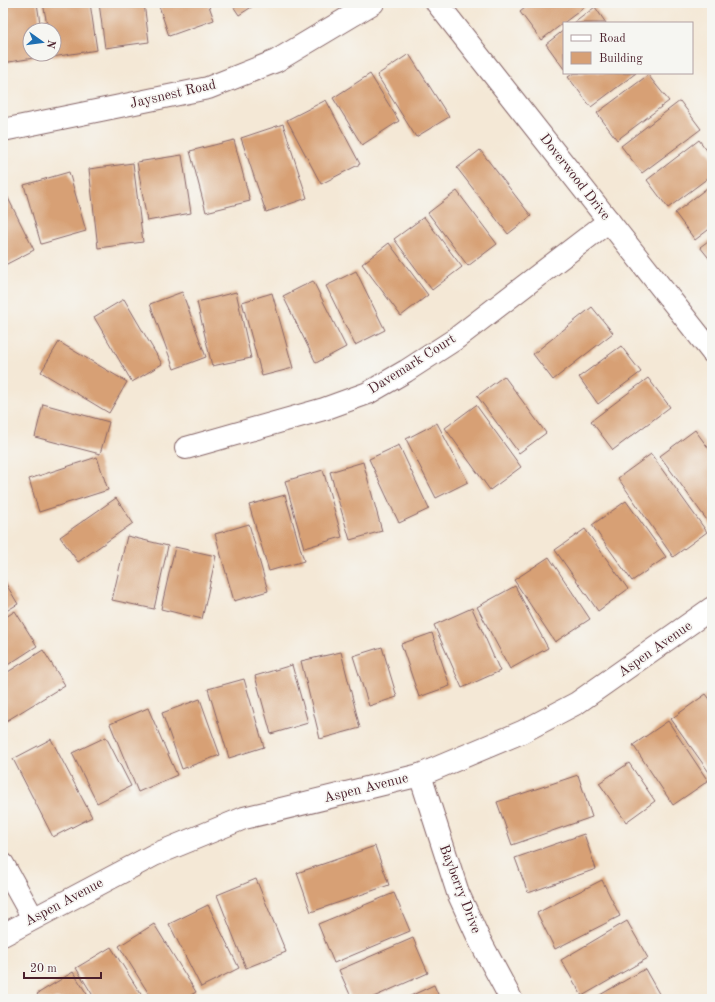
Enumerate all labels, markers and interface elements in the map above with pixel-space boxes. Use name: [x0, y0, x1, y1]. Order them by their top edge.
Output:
north arrow: [22, 22, 62, 62]
legend: [563, 22, 693, 74]
text: Road: [599, 33, 626, 45]
text: N: [44, 39, 57, 50]
text: Building: [599, 53, 643, 65]
street label: Jaysnest Road: [129, 77, 217, 111]
street label: Doverwood Drive: [537, 131, 613, 223]
street label: Davemark Court: [366, 332, 458, 396]
street label: Aspen Avenue: [616, 618, 694, 680]
street label: Aspen Avenue: [322, 771, 410, 805]
street label: Bayberry Drive: [437, 843, 483, 935]
street label: Aspen Avenue: [23, 876, 105, 928]
scale bar: [24, 954, 101, 980]
text: 20 m: [30, 963, 57, 975]

